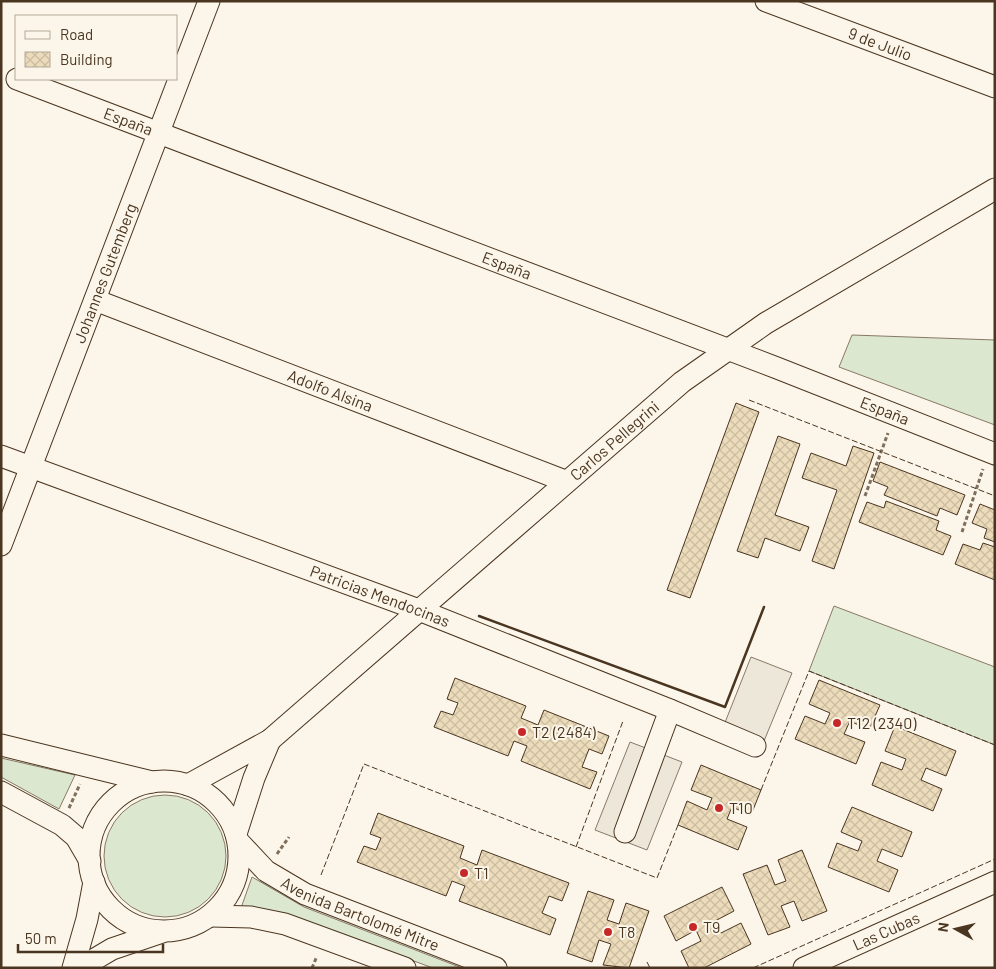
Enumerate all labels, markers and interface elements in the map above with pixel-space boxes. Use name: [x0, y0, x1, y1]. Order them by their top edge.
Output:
legend: [15, 15, 178, 80]
street label: 9 de Julio: [846, 23, 915, 64]
text: Road: [60, 25, 93, 43]
text: Building: [60, 50, 113, 68]
street label: España: [101, 103, 156, 139]
street label: Johannes Gutemberg: [69, 200, 140, 346]
street label: España: [480, 247, 534, 283]
street label: Adolfo Alsina: [285, 365, 376, 415]
street label: España: [858, 392, 912, 428]
street label: Carlos Pellegrini: [566, 396, 663, 484]
street label: Patricias Mendocinas: [308, 561, 453, 630]
place label: T12 (2340): [847, 713, 917, 732]
marker: T12 (2340): [831, 717, 843, 729]
place label: T2 (2484): [532, 722, 597, 741]
marker: T2 (2484): [516, 726, 528, 738]
place label: T10: [729, 798, 753, 817]
marker: T10: [713, 802, 725, 814]
place label: T1: [474, 863, 489, 882]
marker: T1: [458, 867, 470, 879]
street label: Avenida Bartolomé Mitre: [278, 872, 442, 954]
north arrow: [931, 904, 981, 954]
street label: Las Cubas: [850, 907, 922, 954]
place label: T9: [703, 917, 720, 936]
marker: T9: [687, 921, 699, 933]
text: N: [934, 921, 952, 933]
scale bar: [18, 922, 162, 954]
place label: T8: [618, 922, 635, 941]
marker: T8: [602, 926, 614, 938]
text: 50 m: [25, 929, 57, 947]

